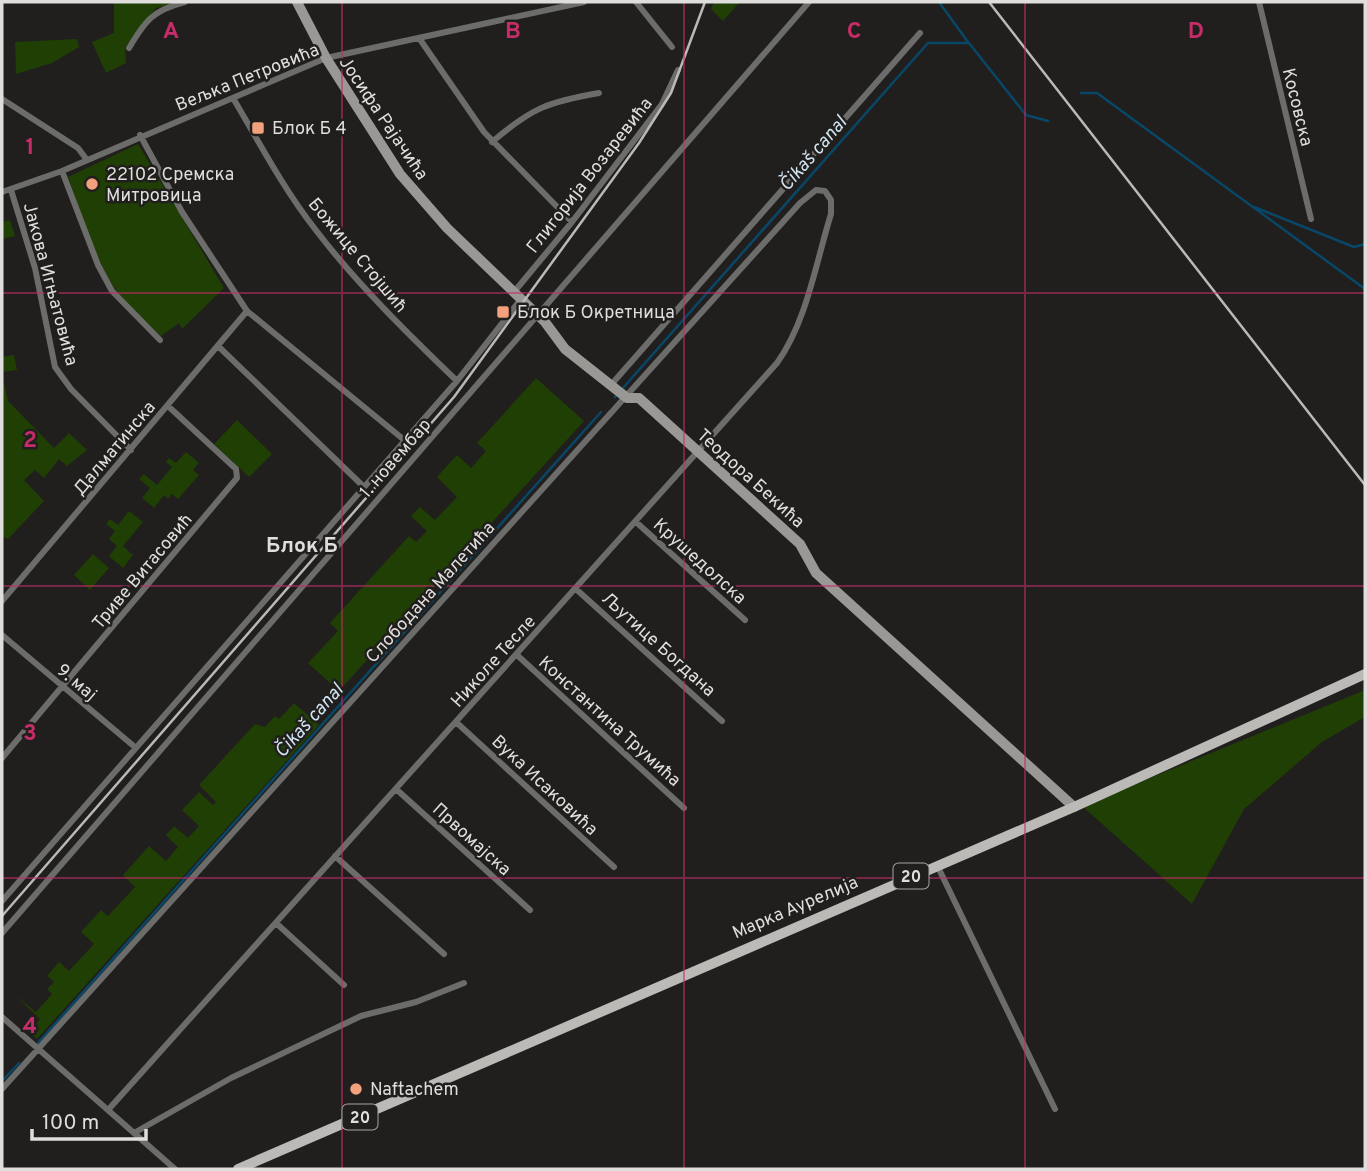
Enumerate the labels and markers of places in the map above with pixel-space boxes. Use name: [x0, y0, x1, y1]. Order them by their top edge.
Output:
place label: Блок Б 4: [272, 118, 347, 141]
marker: Блок Б 4: [250, 120, 266, 136]
place label: 22102 Сремска Митровица: [106, 164, 234, 208]
marker: 22102 Сремска Митровица: [84, 176, 100, 192]
place label: Блок Б Окретница: [517, 302, 675, 325]
marker: Блок Б Окретница: [495, 304, 511, 320]
place label: Naftachem: [370, 1079, 459, 1102]
marker: Naftachem: [348, 1081, 364, 1097]

